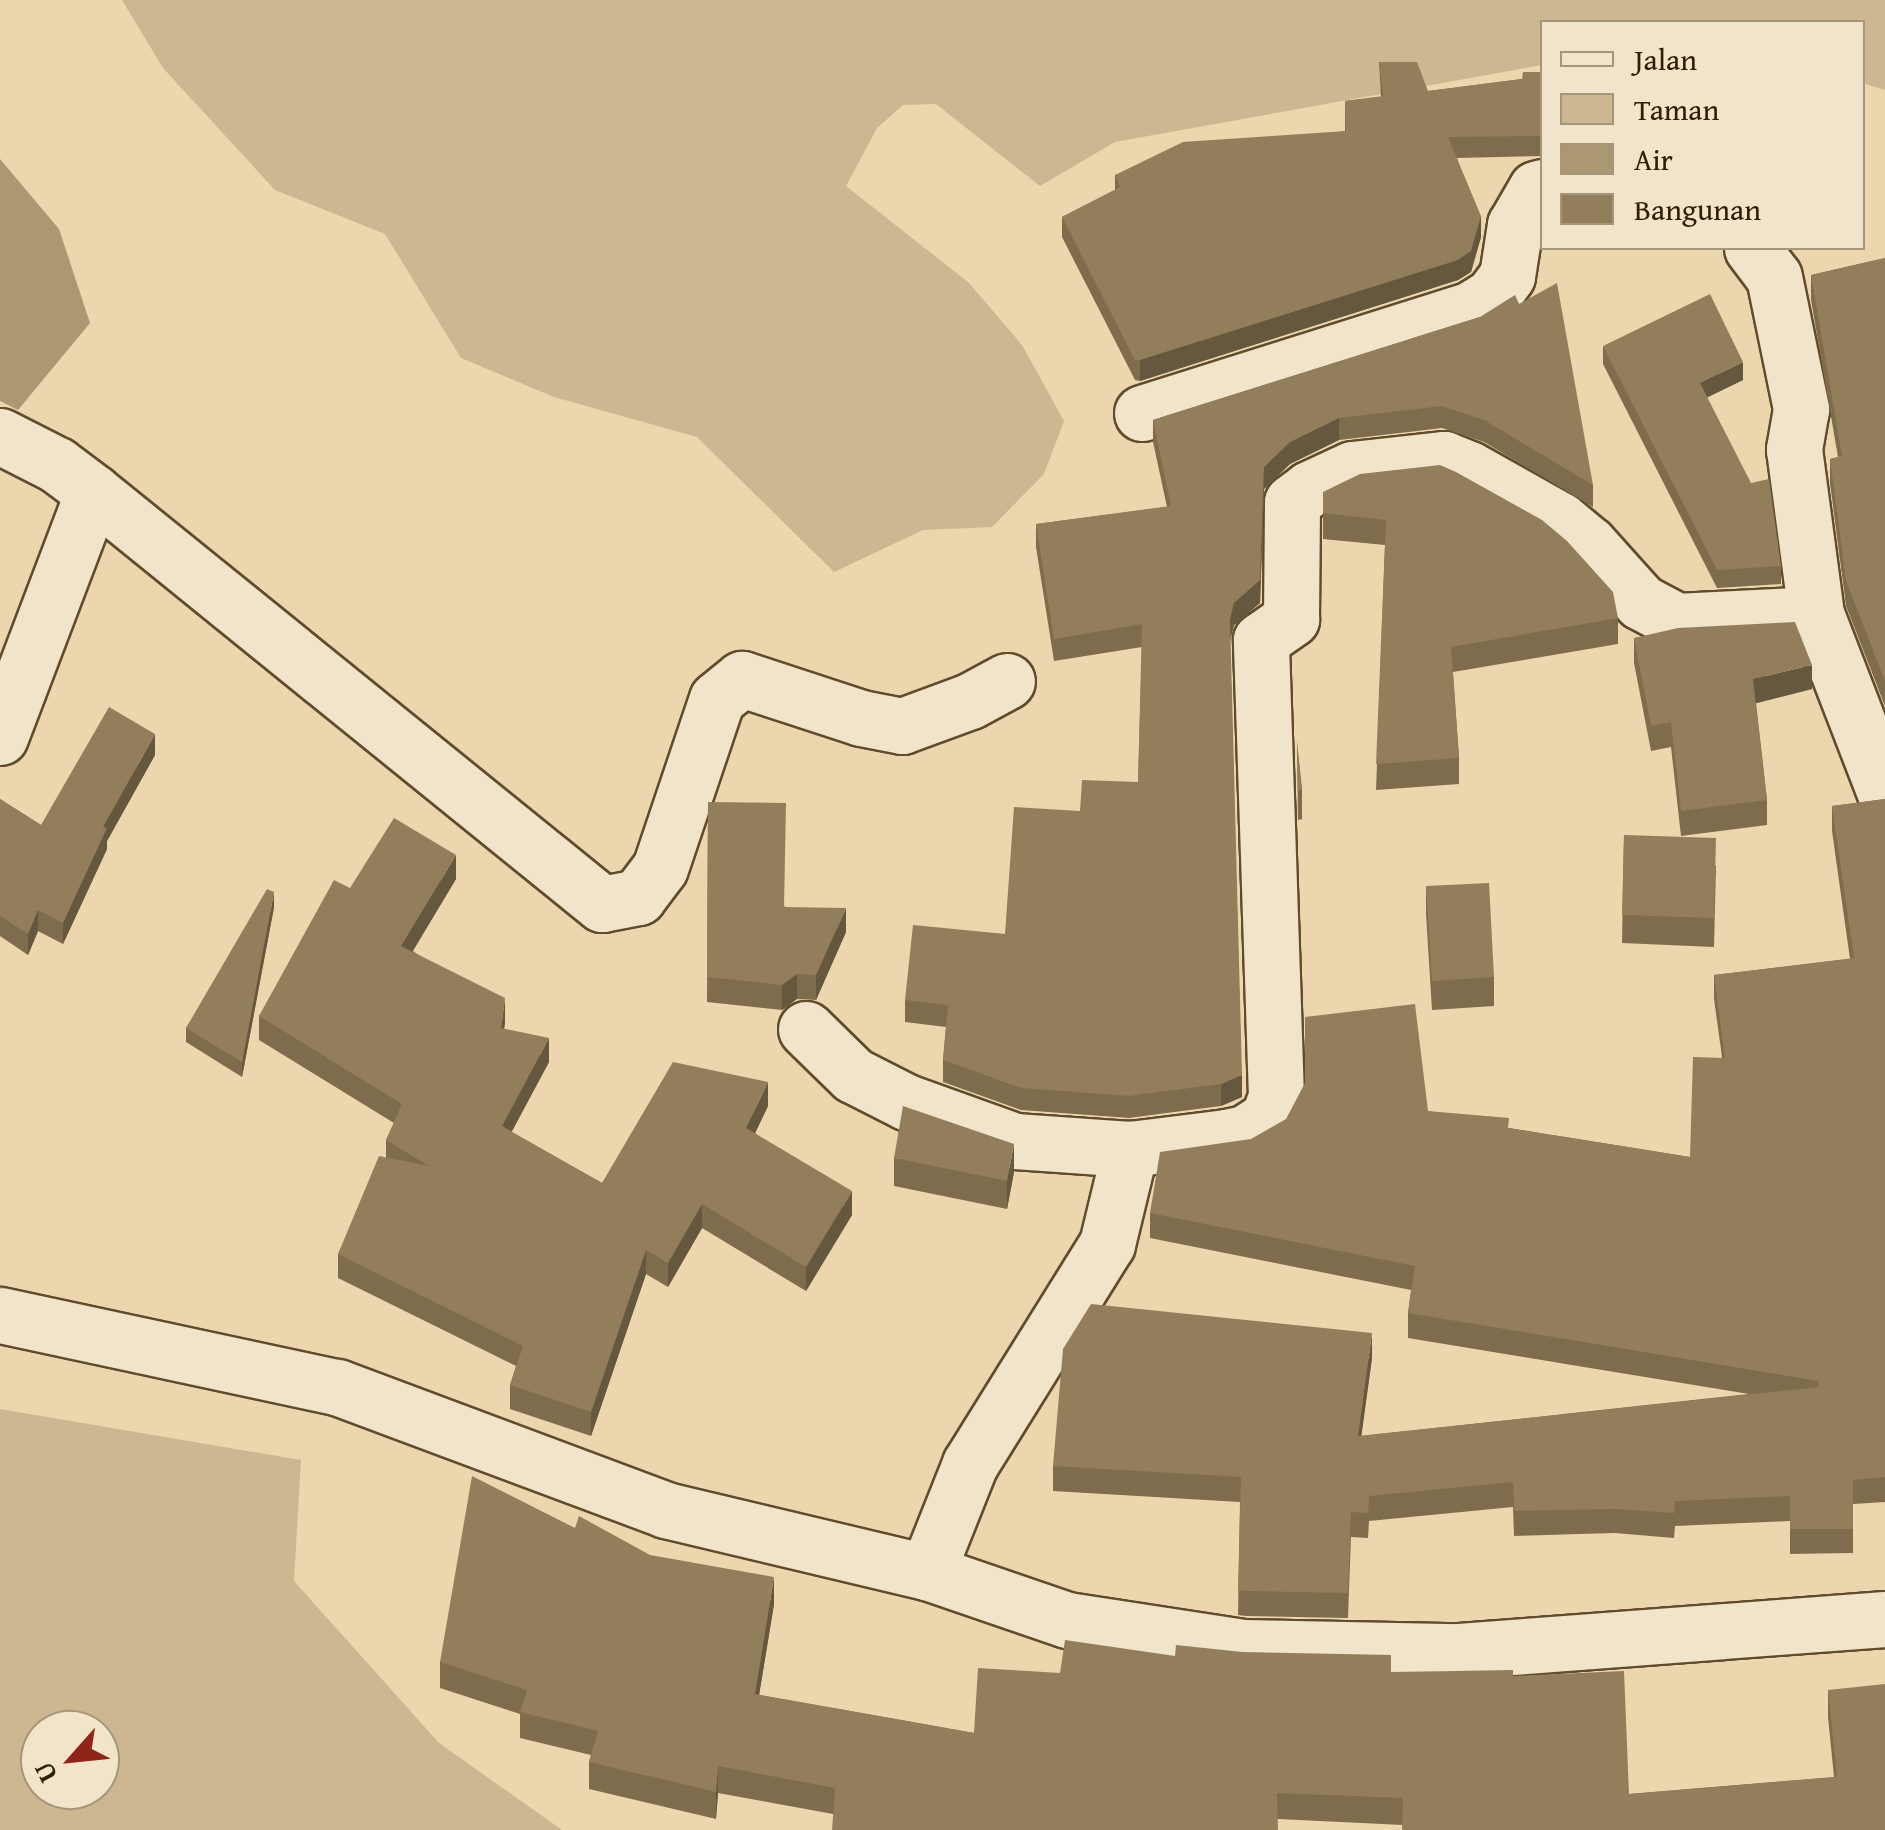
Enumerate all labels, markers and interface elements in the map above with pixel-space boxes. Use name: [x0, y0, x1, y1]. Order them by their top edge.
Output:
legend: [1540, 20, 1865, 250]
text: Jalan: [1634, 37, 1697, 81]
text: Taman: [1634, 87, 1719, 131]
text: Air: [1634, 137, 1673, 181]
text: Bangunan: [1634, 187, 1761, 231]
north arrow: [20, 1710, 120, 1810]
text: U: [22, 1755, 67, 1791]

